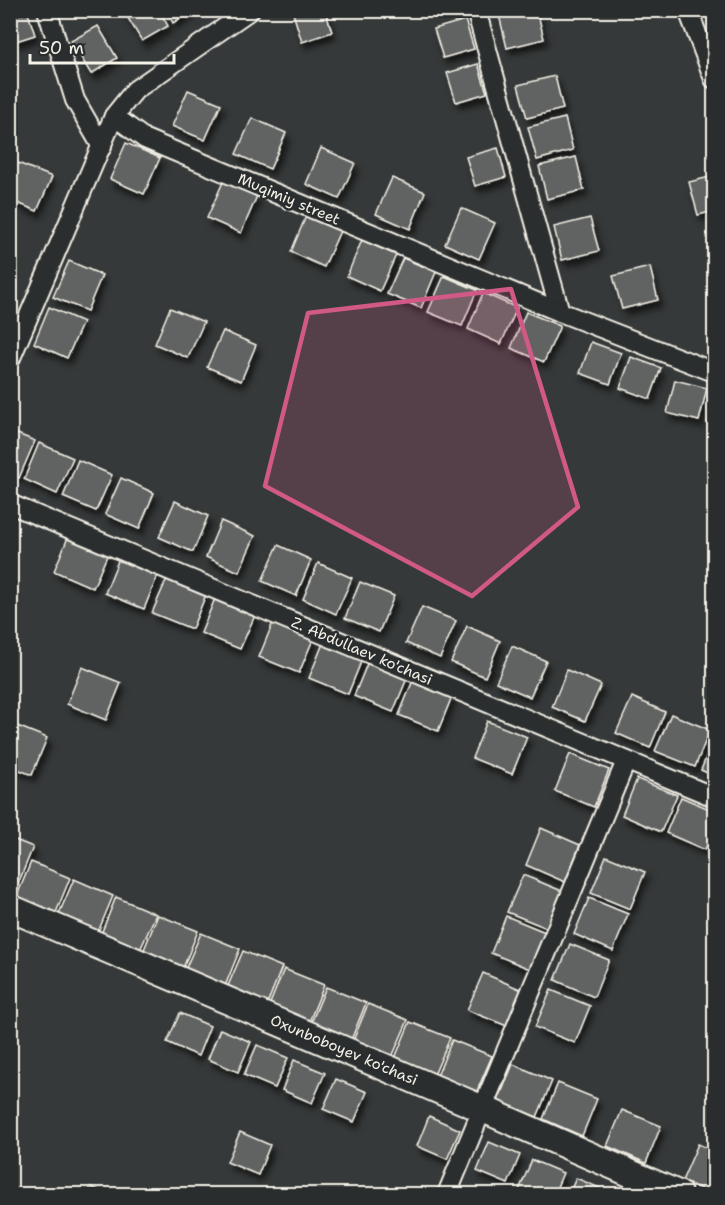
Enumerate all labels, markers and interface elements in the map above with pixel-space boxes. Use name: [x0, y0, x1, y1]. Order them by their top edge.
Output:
scale bar: [30, 27, 174, 65]
text: 50 m: [39, 36, 84, 60]
street label: Muqimiy street: [235, 168, 343, 230]
street label: Z. Abdullaev ko'chasi: [288, 612, 436, 690]
street label: Oxunboboyev ko'chasi: [267, 1010, 421, 1090]

